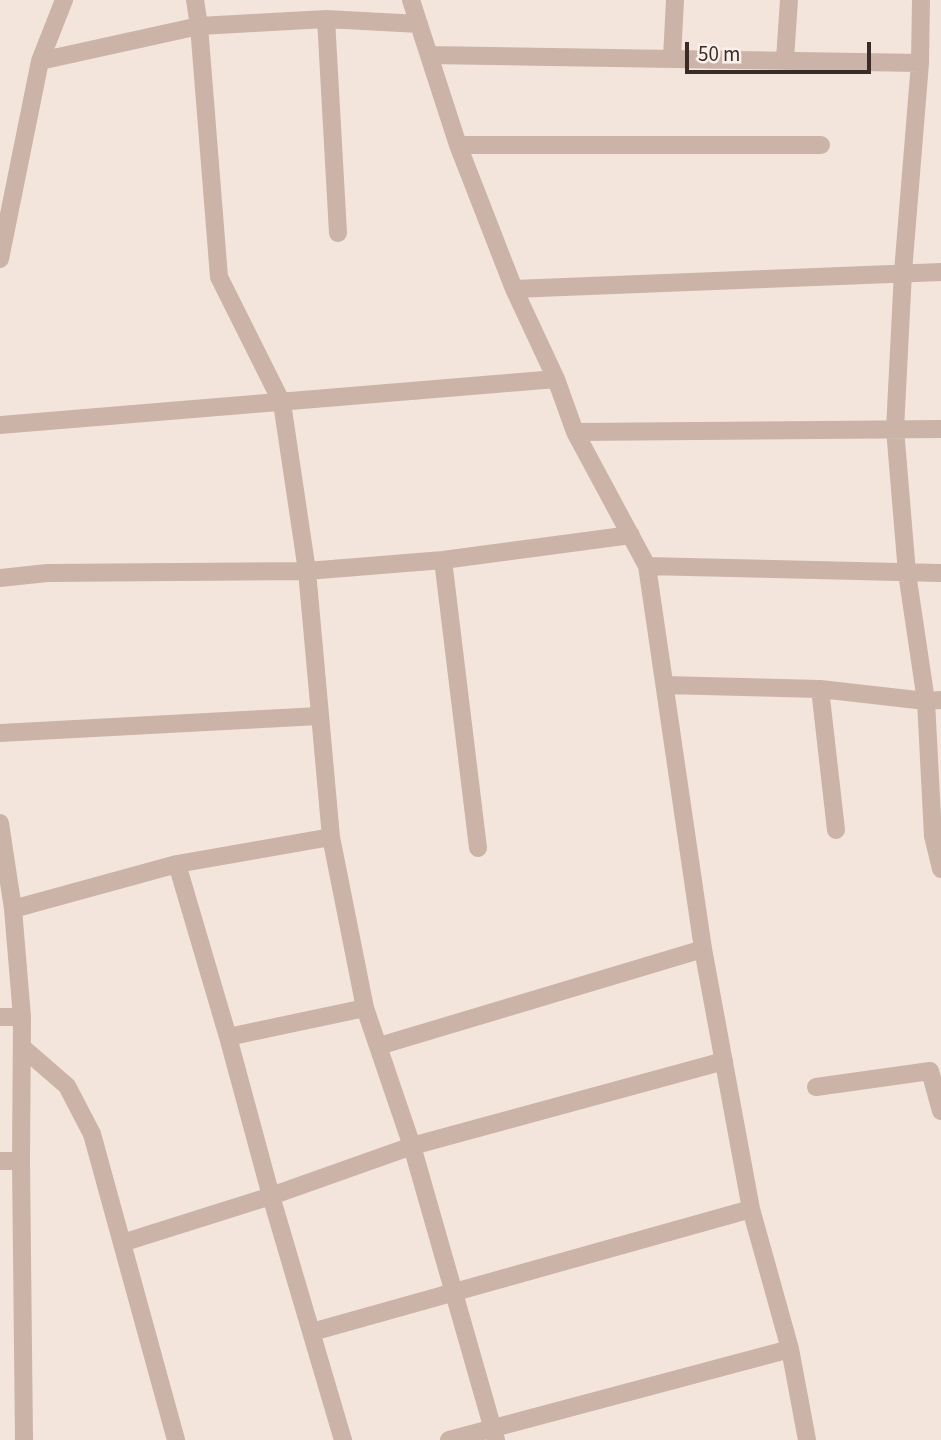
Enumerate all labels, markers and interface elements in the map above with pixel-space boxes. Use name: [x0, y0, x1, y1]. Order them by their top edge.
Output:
scale bar: [689, 28, 874, 72]
text: 50 m: [698, 39, 740, 69]

